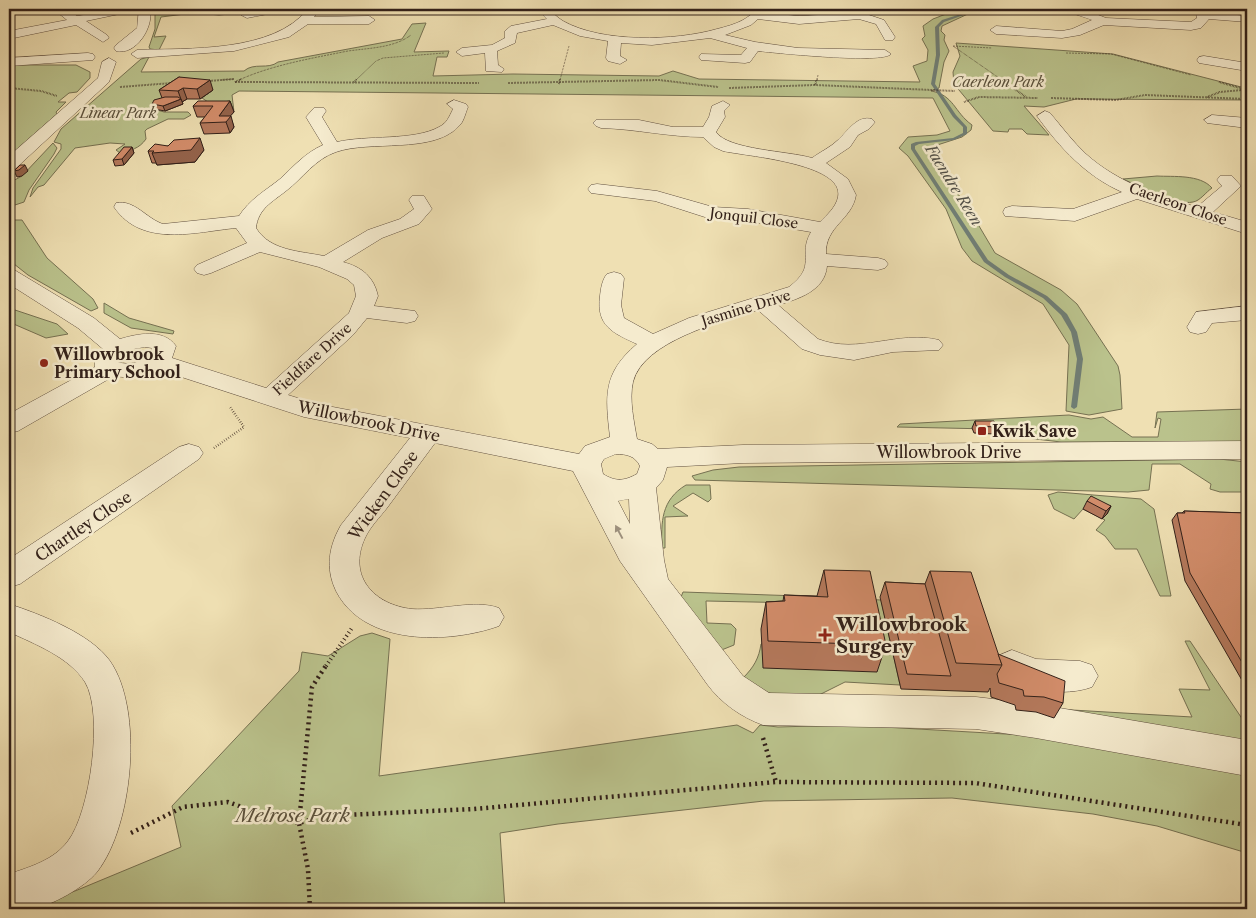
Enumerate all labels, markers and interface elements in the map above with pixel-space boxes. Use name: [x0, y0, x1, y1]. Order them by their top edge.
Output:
park label: Caerleon Park: [952, 73, 1045, 91]
park label: Linear Park: [79, 104, 157, 122]
water label: Faendre Reen: [921, 140, 987, 229]
street label: Caerleon Close: [1127, 179, 1230, 229]
street label: Jonquil Close: [707, 203, 799, 232]
street label: Jasmine Drive: [697, 286, 793, 331]
street label: Fieldfare Drive: [269, 319, 355, 399]
place label: Willowbrook Primary School: [53, 344, 181, 382]
marker: Willowbrook Primary School: [38, 357, 50, 369]
street label: Willowbrook Drive: [295, 396, 442, 446]
place label: Kwik Save: [992, 421, 1077, 441]
marker: Kwik Save: [976, 425, 988, 437]
street label: Willowbrook Drive: [875, 442, 1022, 462]
street label: Wicken Close: [343, 446, 422, 544]
street label: Chartley Close: [31, 486, 135, 566]
one-way arrow: [615, 525, 623, 539]
place label: Willowbrook Surgery: [835, 613, 967, 658]
marker: Willowbrook Surgery: [818, 628, 832, 642]
park label: Melrose Park: [234, 804, 350, 827]

